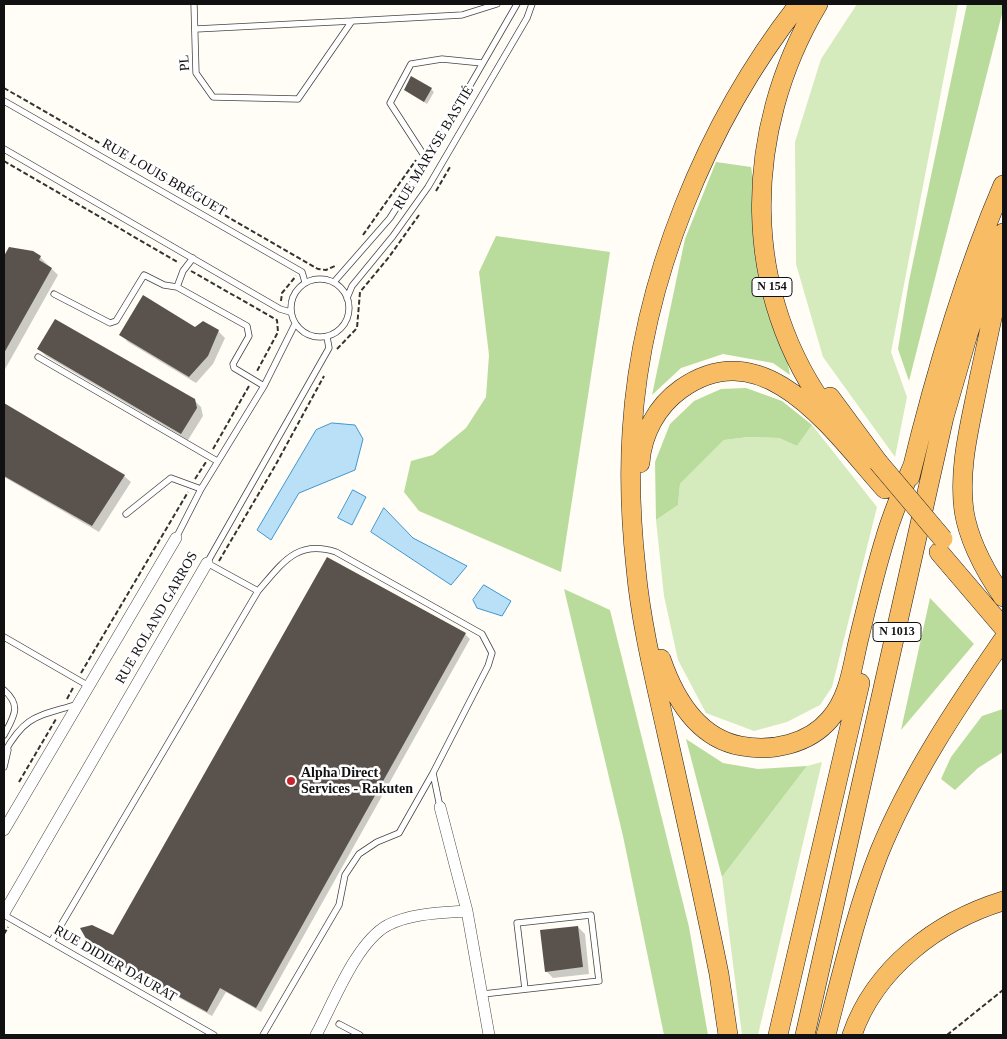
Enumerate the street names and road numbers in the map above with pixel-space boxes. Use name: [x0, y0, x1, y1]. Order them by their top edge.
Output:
street label: PL: [176, 54, 194, 72]
street label: RUE MARYSE BASTIÉ: [390, 83, 478, 213]
street label: RUE LOUIS BRÉGUET: [99, 136, 229, 220]
road number: N 154: [752, 278, 792, 296]
street label: RUE ROLAND GARROS: [112, 549, 202, 687]
road number: N 1013: [873, 622, 921, 642]
street label: RUE DIDIER DAURAT: [51, 922, 179, 1006]

